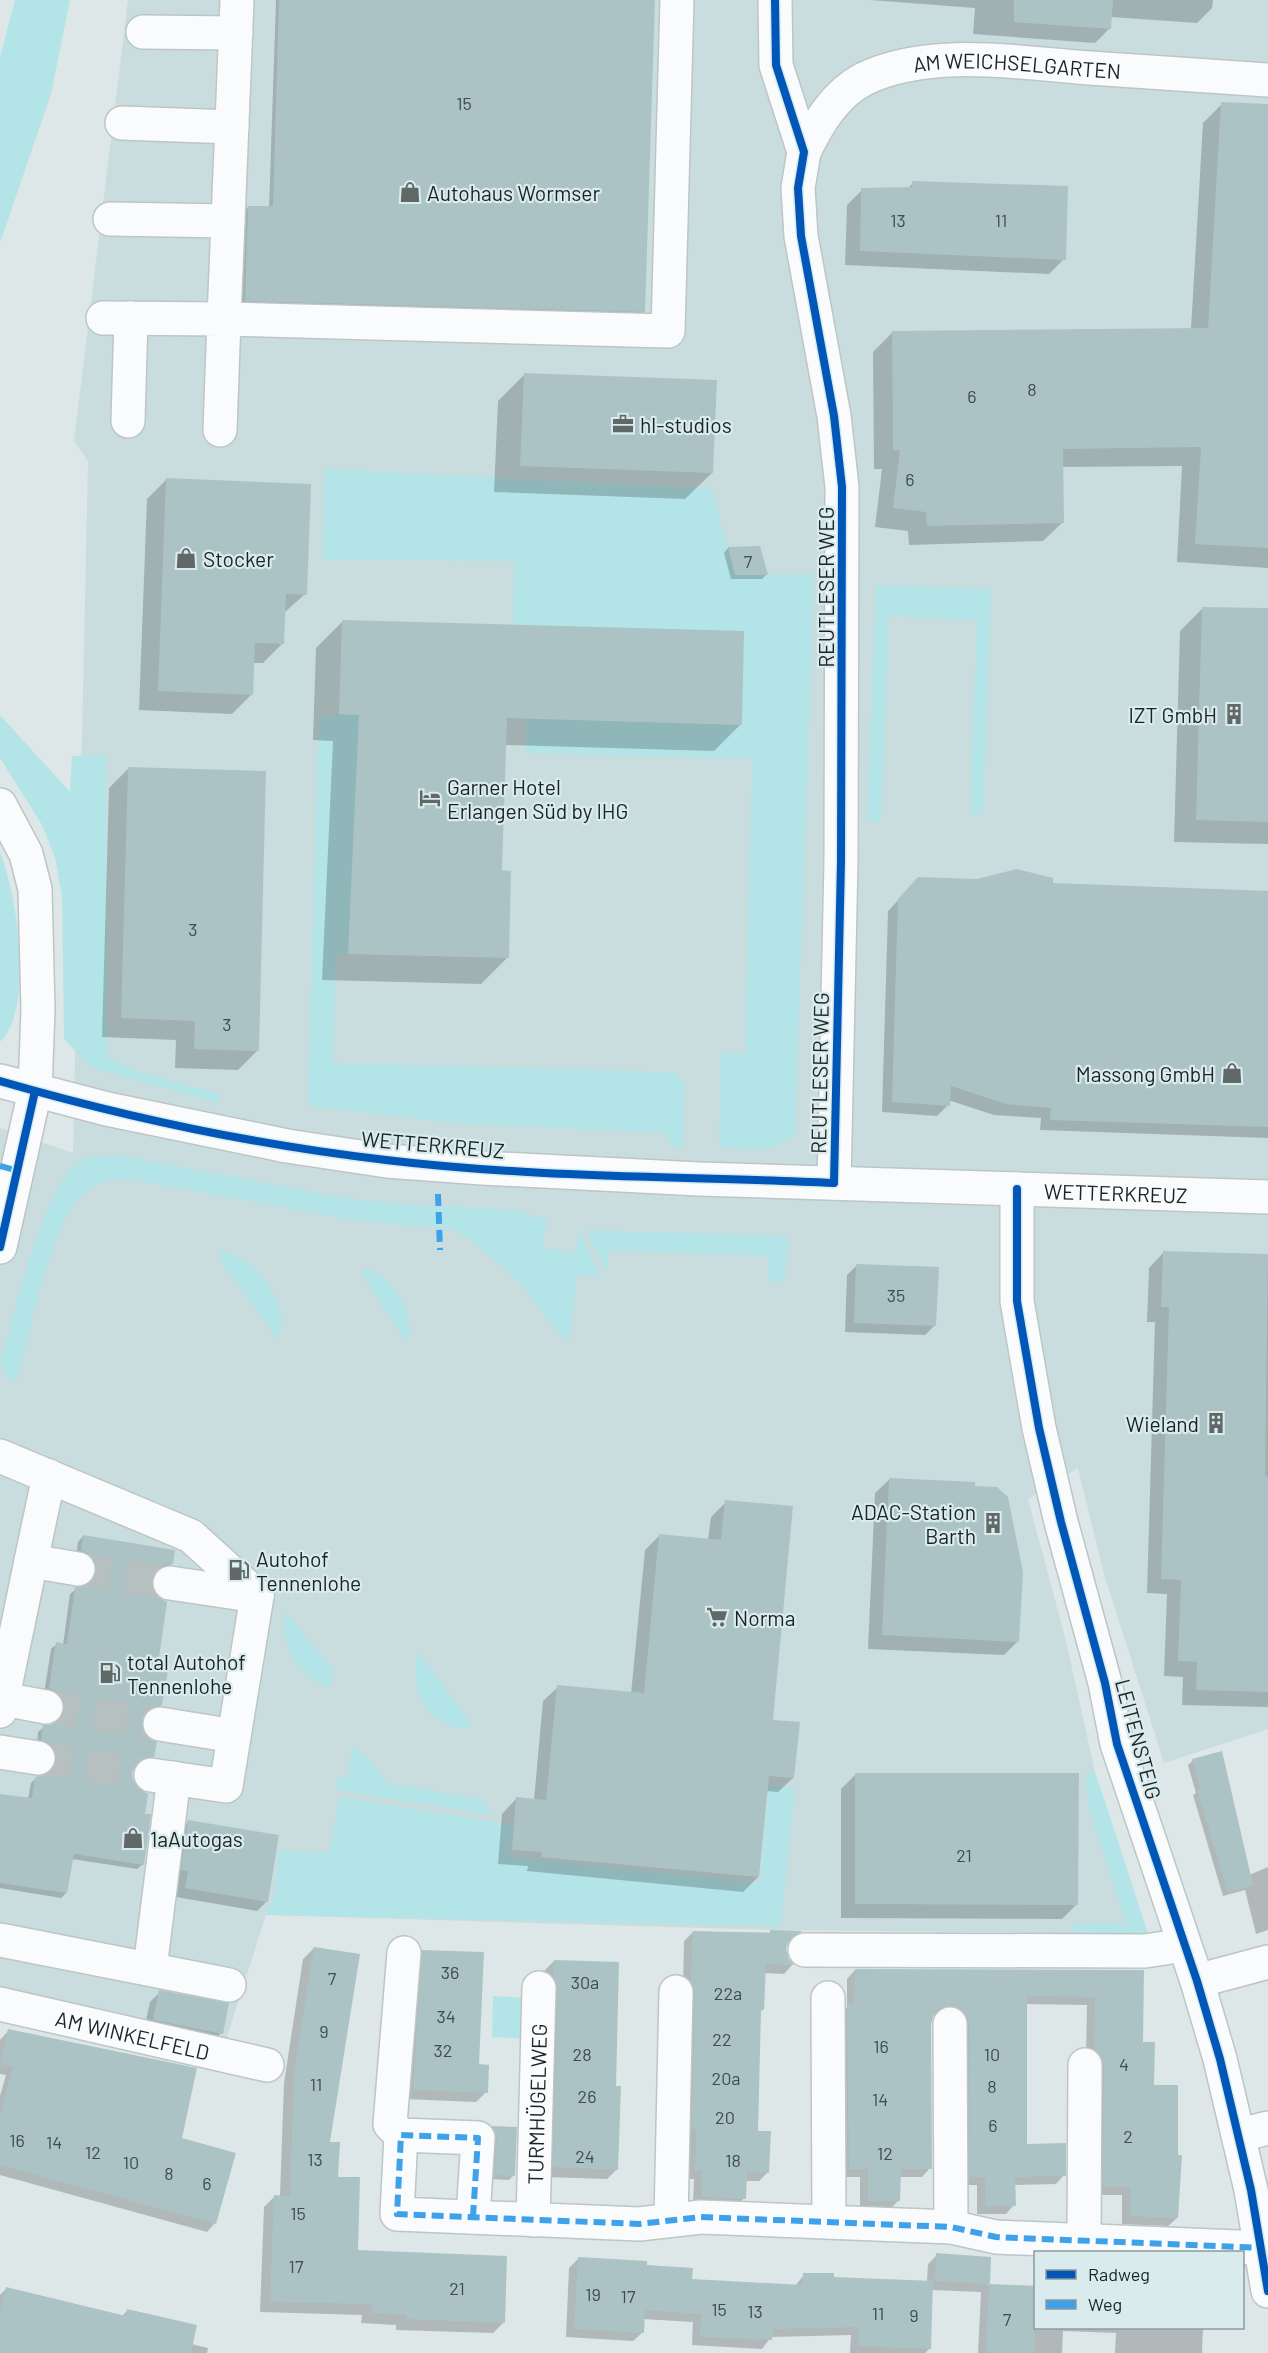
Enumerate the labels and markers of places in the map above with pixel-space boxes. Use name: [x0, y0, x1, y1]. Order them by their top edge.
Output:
shop icon: Autohaus Wormser: [398, 180, 422, 204]
place label: Autohaus Wormser: [427, 180, 601, 205]
office icon: hl-studios: [611, 412, 635, 436]
place label: hl-studios: [640, 412, 732, 437]
shop icon: Stocker: [174, 546, 198, 570]
place label: Stocker: [203, 546, 274, 571]
place label: IZT GmbH: [1128, 702, 1217, 727]
building icon: IZT GmbH: [1222, 702, 1246, 726]
place label: Garner Hotel Erlangen Süd by IHG: [447, 774, 628, 823]
hotel icon: Garner Hotel Erlangen Süd by IHG: [418, 786, 442, 810]
place label: Massong GmbH: [1076, 1061, 1215, 1086]
shop icon: Massong GmbH: [1220, 1061, 1244, 1085]
place label: Wieland: [1126, 1411, 1199, 1436]
building icon: Wieland: [1204, 1411, 1228, 1435]
place label: ADAC-Station Barth: [851, 1499, 976, 1548]
building icon: ADAC-Station Barth: [981, 1511, 1005, 1535]
place label: Autohof Tennenlohe: [256, 1546, 361, 1595]
fuel station icon: Autohof Tennenlohe: [227, 1558, 251, 1582]
supermarket icon: Norma: [705, 1605, 729, 1629]
place label: Norma: [734, 1605, 795, 1630]
place label: total Autohof Tennenlohe: [127, 1649, 246, 1698]
fuel station icon: total Autohof Tennenlohe: [98, 1661, 122, 1685]
shop icon: 1aAutogas: [121, 1826, 145, 1850]
place label: 1aAutogas: [150, 1826, 243, 1851]

